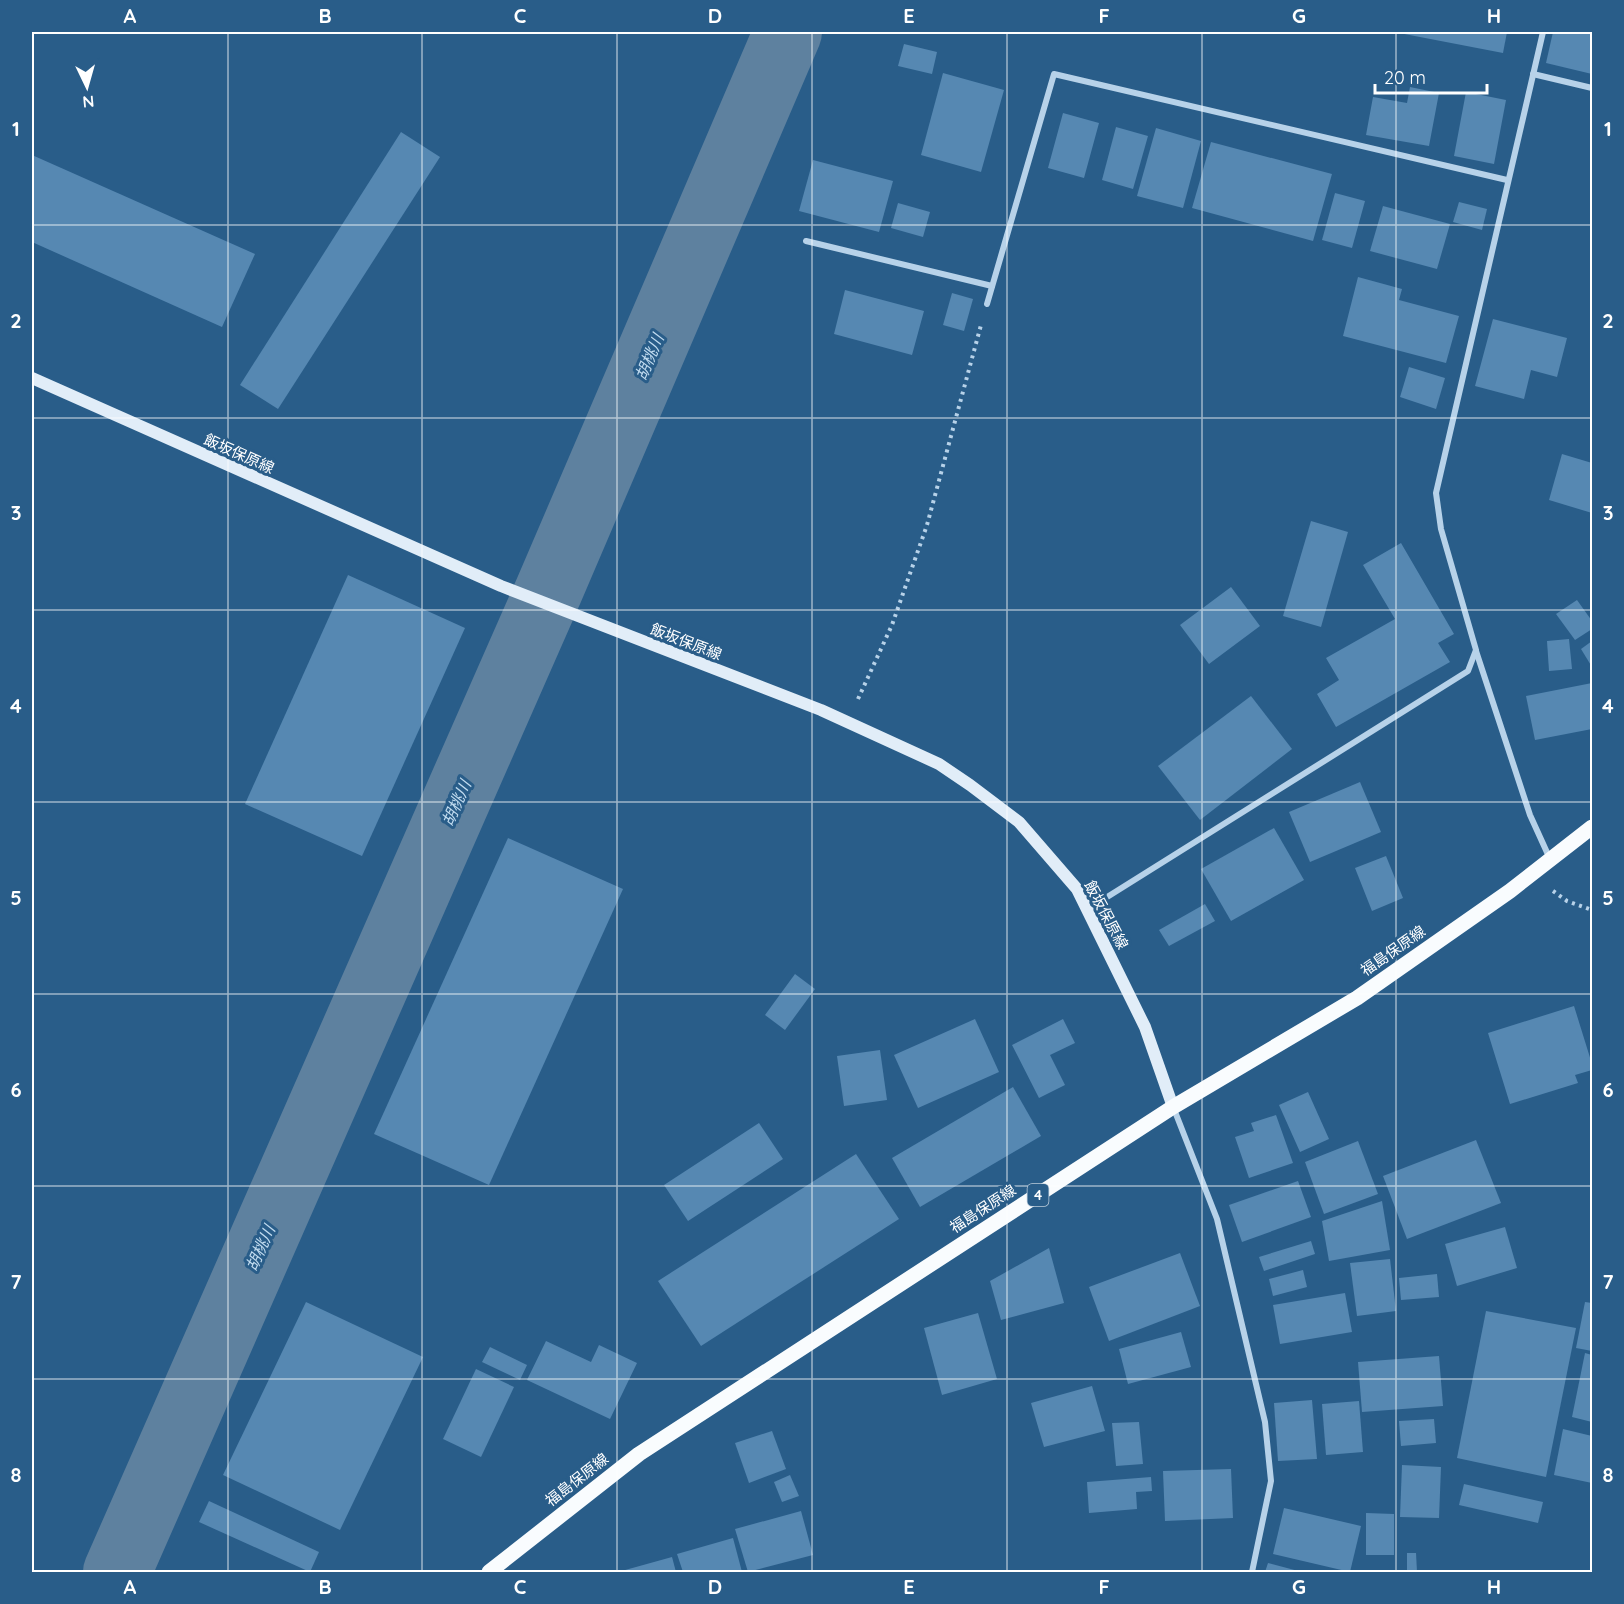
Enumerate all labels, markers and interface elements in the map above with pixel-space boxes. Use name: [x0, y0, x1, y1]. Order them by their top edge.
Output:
text: A: [124, 3, 137, 28]
text: B: [318, 3, 332, 28]
text: C: [514, 3, 527, 28]
text: D: [708, 3, 722, 28]
text: E: [903, 3, 915, 28]
text: F: [1098, 3, 1110, 28]
text: G: [1292, 3, 1306, 28]
text: H: [1487, 3, 1501, 28]
north arrow: [57, 57, 117, 117]
scale bar: [1375, 57, 1488, 95]
text: 20 m: [1384, 66, 1426, 89]
text: N: [82, 91, 95, 112]
text: 1: [12, 116, 20, 141]
text: 1: [1604, 116, 1612, 141]
text: 2: [10, 308, 22, 333]
text: 2: [1602, 308, 1614, 333]
water label: 胡桃川: [630, 329, 668, 383]
street label: 飯坂保原線: [201, 430, 277, 477]
text: 3: [11, 500, 21, 525]
text: 3: [1603, 500, 1613, 525]
street label: 飯坂保原線: [648, 619, 725, 664]
text: 4: [10, 693, 22, 718]
text: 4: [1602, 693, 1614, 718]
water label: 胡桃川: [437, 775, 476, 829]
street label: 飯坂保原線: [1080, 877, 1132, 952]
text: 5: [10, 885, 22, 910]
text: 5: [1602, 885, 1614, 910]
street label: 福島保原線: [1357, 921, 1429, 980]
text: 6: [10, 1077, 22, 1102]
text: 6: [1602, 1077, 1614, 1102]
street label: 福島保原線: [946, 1180, 1019, 1237]
road number: 4: [1028, 1184, 1048, 1206]
water label: 胡桃川: [241, 1220, 280, 1274]
text: 7: [11, 1269, 22, 1294]
text: 7: [1603, 1269, 1614, 1294]
street label: 福島保原線: [541, 1449, 612, 1510]
text: 8: [11, 1462, 22, 1487]
text: 8: [1603, 1462, 1614, 1487]
text: A: [124, 1574, 137, 1599]
text: B: [318, 1574, 332, 1599]
text: C: [514, 1574, 527, 1599]
text: D: [708, 1574, 722, 1599]
text: E: [903, 1574, 915, 1599]
text: F: [1098, 1574, 1110, 1599]
text: G: [1292, 1574, 1306, 1599]
text: H: [1487, 1574, 1501, 1599]

